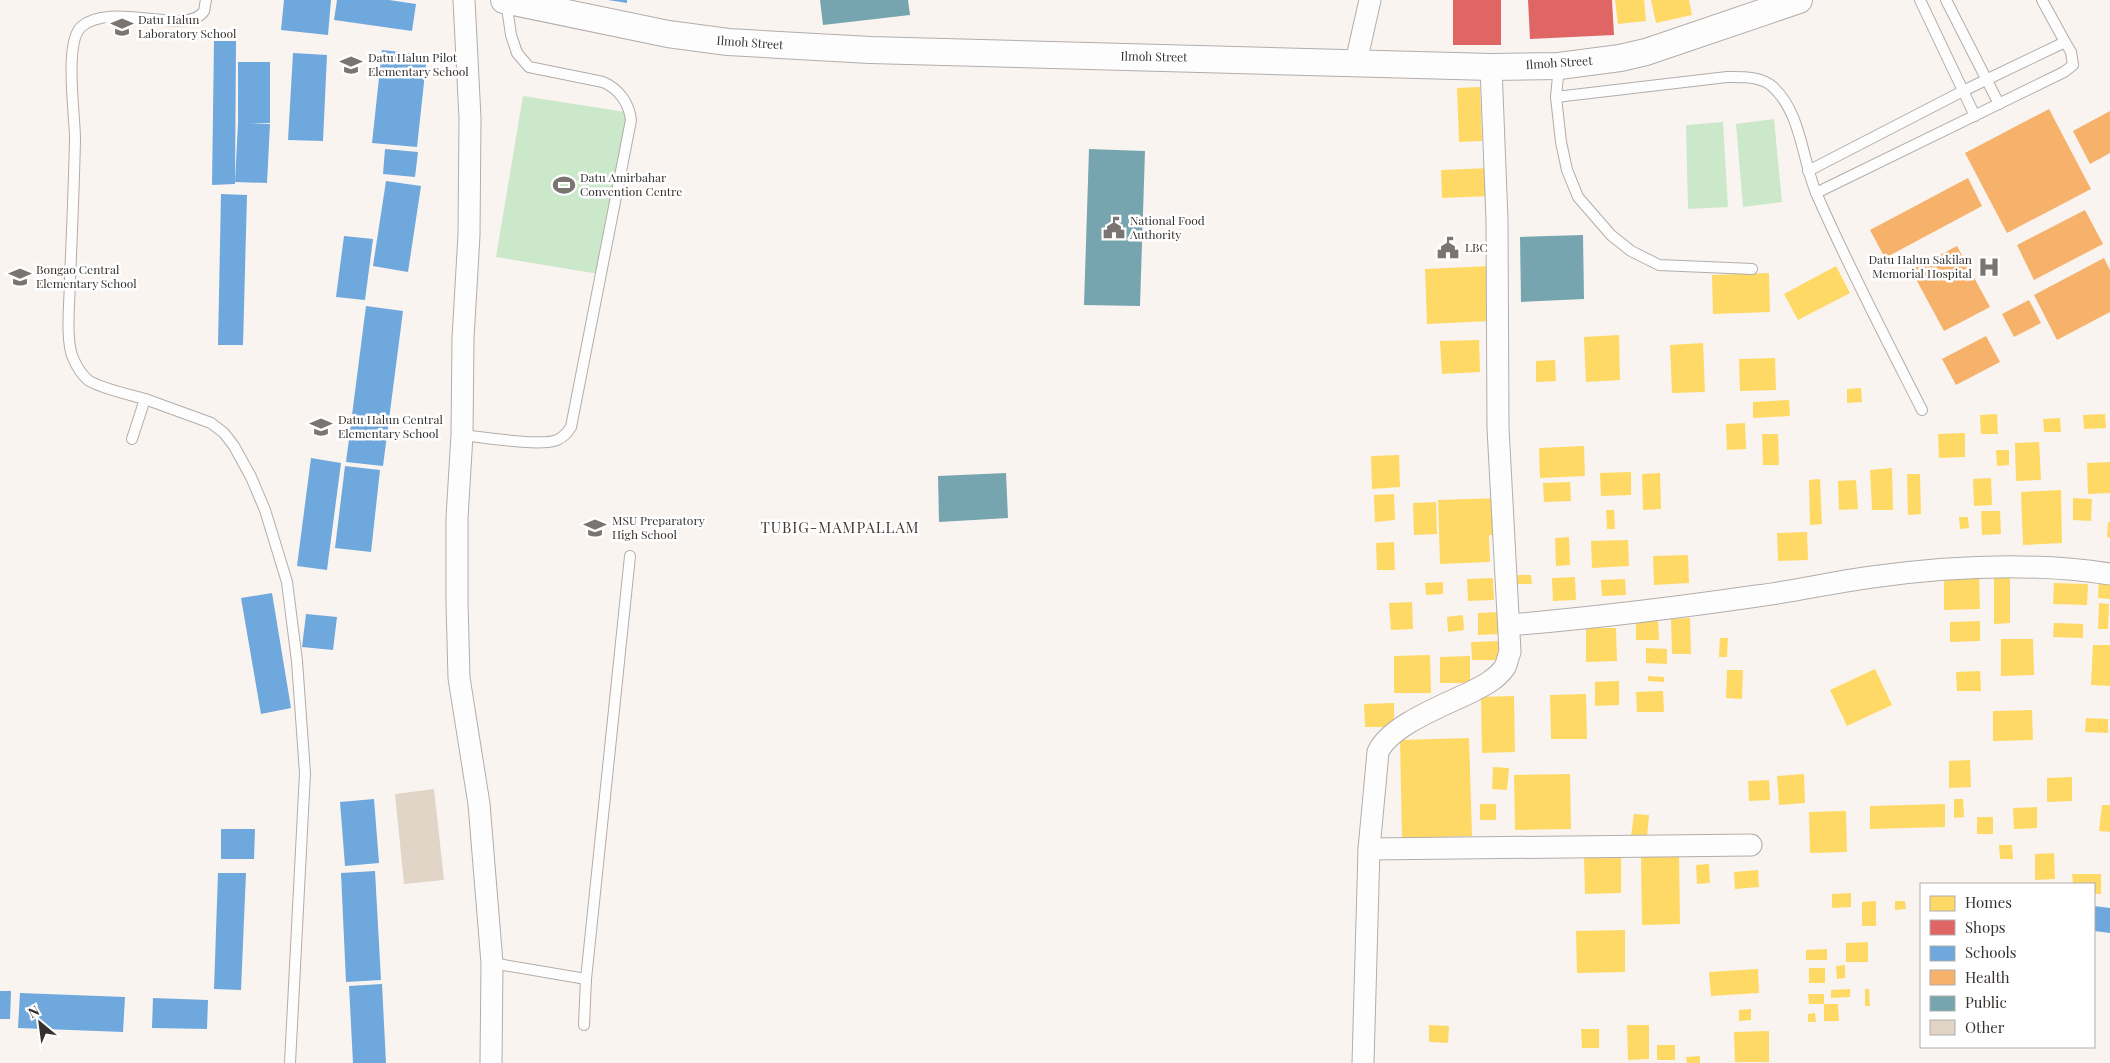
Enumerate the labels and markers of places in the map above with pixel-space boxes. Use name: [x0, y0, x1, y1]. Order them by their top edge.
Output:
place label: Datu Halun Laboratory School: [138, 11, 237, 41]
school or university icon: Datu Halun Laboratory School: [109, 14, 135, 40]
place label: Datu Halun Pilot Elementary School: [368, 49, 469, 79]
school or university icon: Datu Halun Pilot Elementary School: [338, 52, 364, 78]
place label: Datu Amirbahar Convention Centre: [580, 169, 682, 199]
sports icon: Datu Amirbahar Convention Centre: [551, 172, 577, 198]
place label: National Food Authority: [1129, 212, 1205, 242]
public building icon: National Food Authority: [1101, 215, 1127, 241]
public building icon: LBC: [1435, 235, 1461, 261]
place label: LBC: [1465, 239, 1488, 255]
place label: Datu Halun Sakilan Memorial Hospital: [1868, 251, 1973, 281]
hospital icon: Datu Halun Sakilan Memorial Hospital: [1976, 254, 2002, 280]
place label: Bongao Central Elementary School: [36, 261, 137, 291]
school or university icon: Bongao Central Elementary School: [7, 264, 33, 290]
place label: Datu Halun Central Elementary School: [338, 411, 443, 441]
school or university icon: Datu Halun Central Elementary School: [308, 414, 334, 440]
place label: MSU Preparatory High School: [612, 512, 705, 542]
school or university icon: MSU Preparatory High School: [582, 515, 608, 541]

